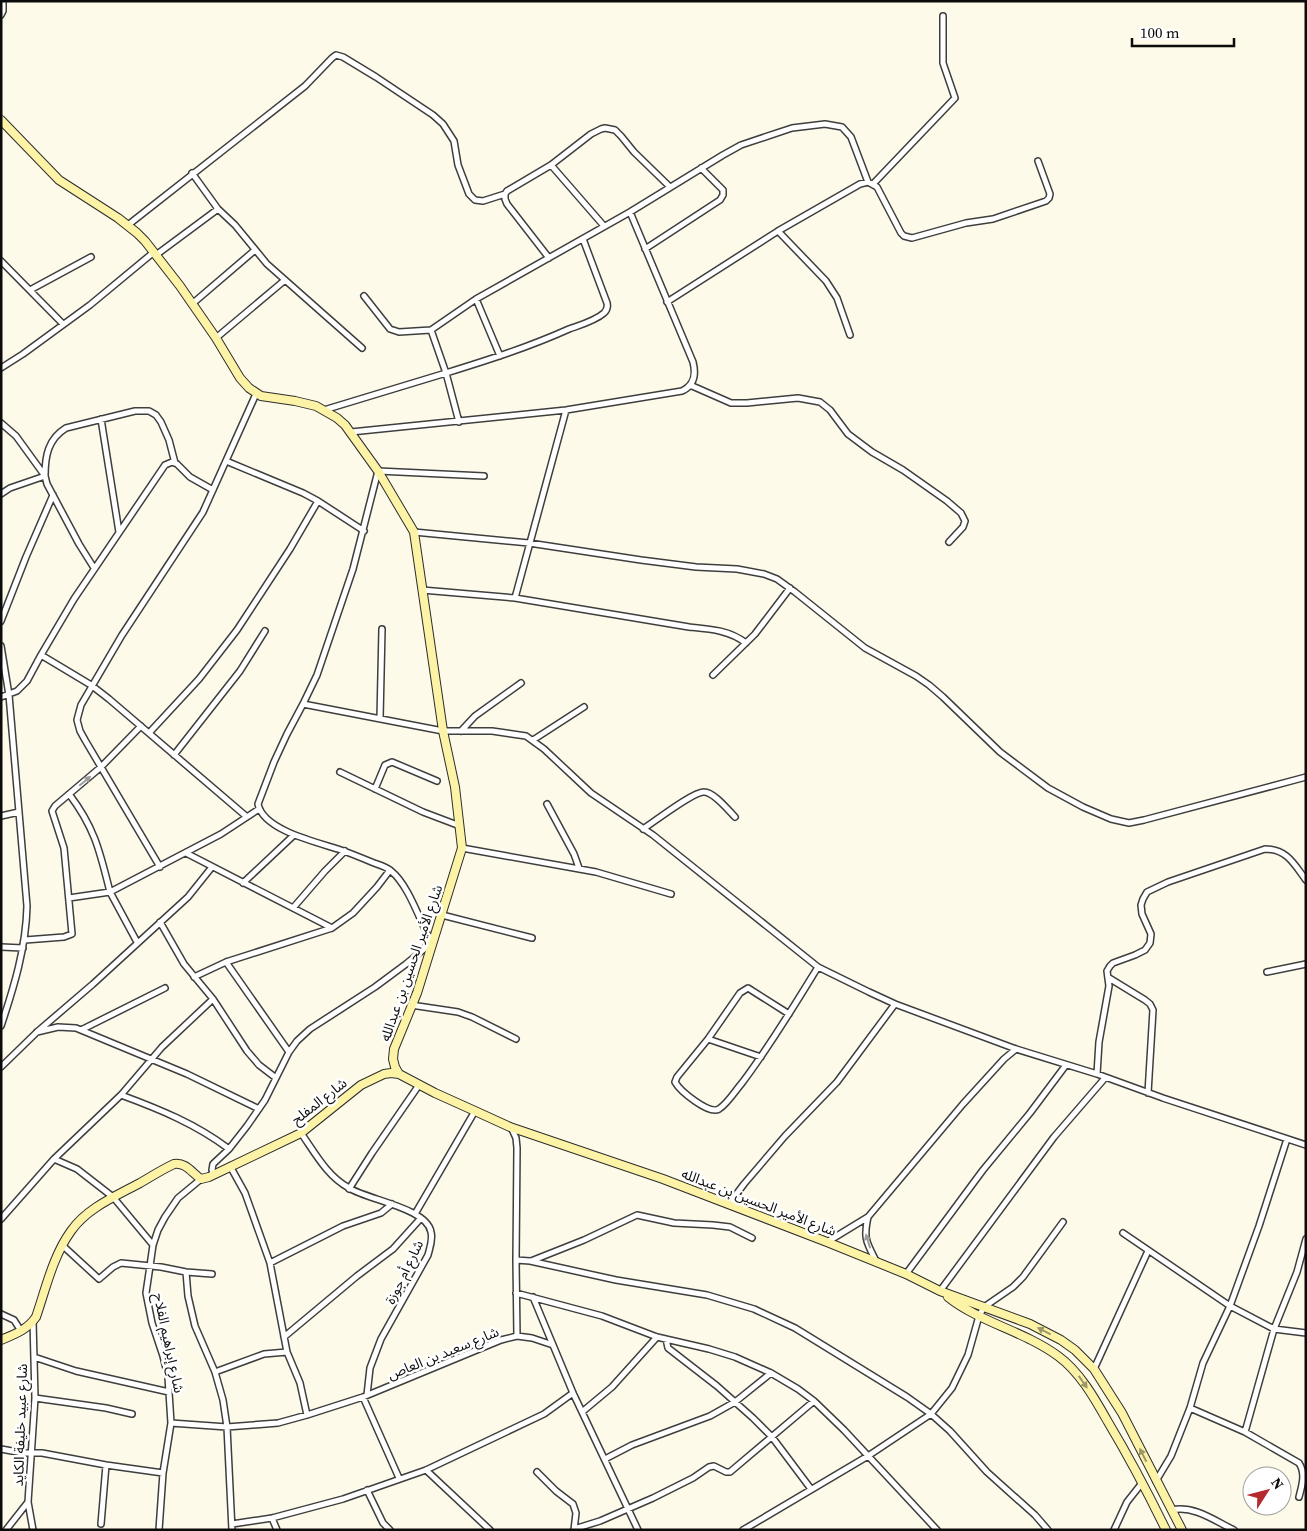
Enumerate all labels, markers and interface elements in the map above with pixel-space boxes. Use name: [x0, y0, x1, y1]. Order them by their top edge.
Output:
scale bar: [1132, 15, 1234, 47]
text: 100 m: [1140, 22, 1180, 43]
one-way arrow: [79, 775, 92, 786]
street label: شارع الأمير الحسين بن عبدالله: [375, 882, 448, 1044]
street label: شارع المفلح: [287, 1073, 352, 1130]
street label: شارع الأمير الحسين بن عبدالله: [678, 1163, 839, 1242]
one-way arrow: [863, 1233, 871, 1248]
street label: شارع أم جوزة: [380, 1237, 429, 1308]
street label: شارع إبراهيم الفلاح: [148, 1291, 189, 1395]
street label: شارع سعيد بن العاص: [384, 1322, 502, 1385]
one-way arrow: [1037, 1327, 1052, 1335]
street label: شارع عبيد خليفة الكايد: [8, 1363, 33, 1487]
one-way arrow: [1078, 1375, 1088, 1389]
one-way arrow: [1139, 1448, 1147, 1462]
north arrow: [1242, 1466, 1292, 1516]
text: N: [1266, 1473, 1289, 1493]

